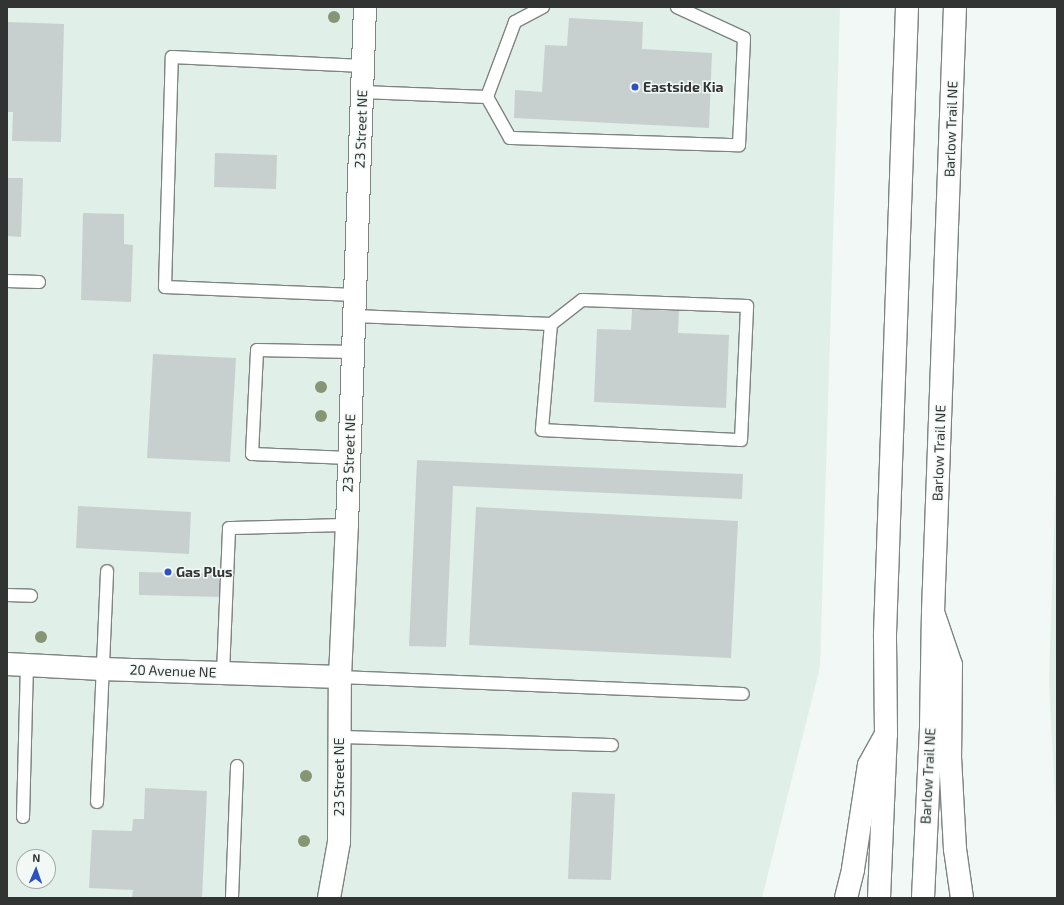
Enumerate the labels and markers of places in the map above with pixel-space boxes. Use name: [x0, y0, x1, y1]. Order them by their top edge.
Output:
place label: Eastside Kia: [643, 79, 724, 95]
marker: Eastside Kia: [630, 82, 640, 92]
place label: Gas Plus: [176, 564, 232, 580]
marker: Gas Plus: [163, 567, 173, 577]

